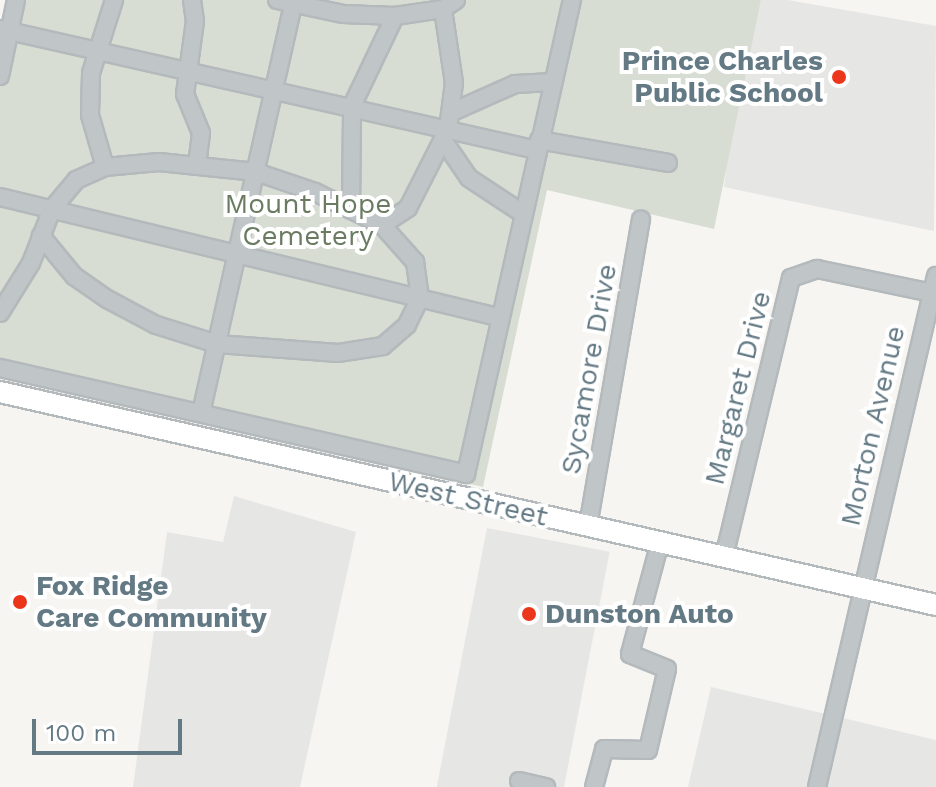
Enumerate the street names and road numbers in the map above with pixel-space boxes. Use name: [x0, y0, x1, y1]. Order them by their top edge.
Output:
street label: Sycamore Drive: [554, 261, 624, 477]
street label: Margaret Drive: [698, 288, 778, 488]
street label: Morton Avenue: [834, 322, 912, 530]
street label: West Street: [385, 464, 551, 534]

